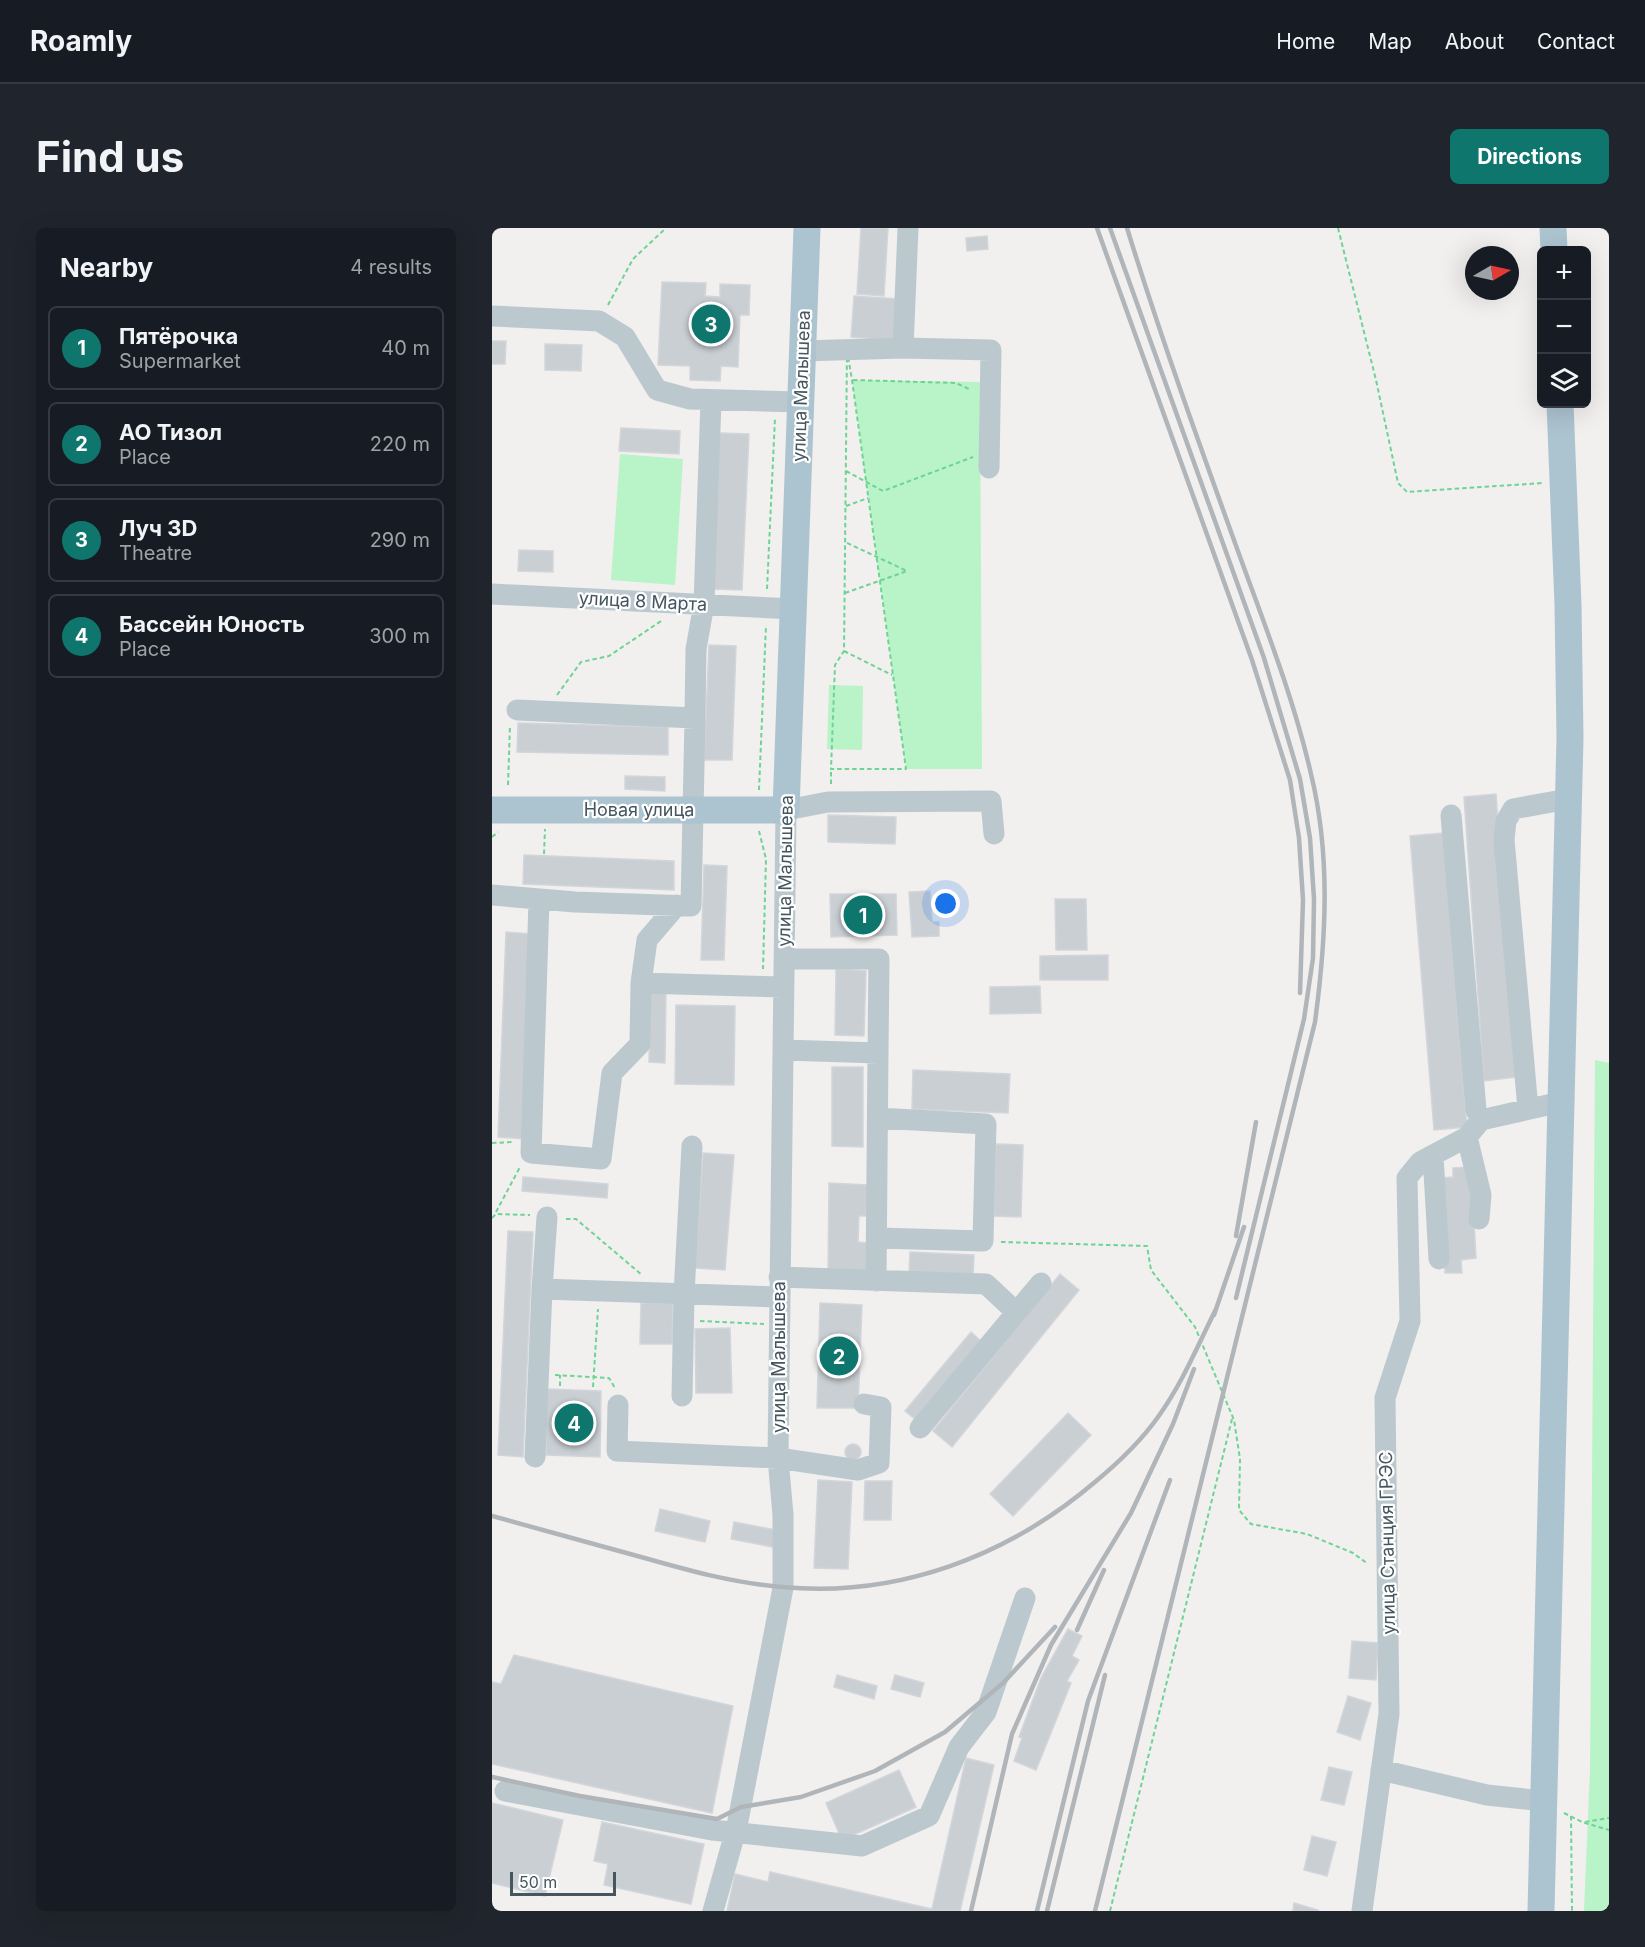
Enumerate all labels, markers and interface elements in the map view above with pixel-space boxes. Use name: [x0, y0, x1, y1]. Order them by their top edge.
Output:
text: Roamly: [30, 24, 132, 58]
text: Home: [1276, 29, 1335, 54]
text: Map: [1368, 29, 1412, 54]
text: About: [1445, 29, 1504, 54]
text: Contact: [1537, 29, 1615, 54]
button: Directions: [1450, 129, 1609, 184]
text: Find us: [36, 131, 184, 182]
north arrow: [1465, 246, 1519, 300]
map controls: [1537, 246, 1591, 408]
button: +: [1537, 246, 1591, 300]
text: Nearby: [60, 252, 153, 283]
text: 4 results: [350, 255, 432, 279]
button: −: [1537, 300, 1591, 354]
pin: 3: [692, 302, 730, 346]
street label: улица Малышева: [788, 310, 814, 462]
text: Пятёрочка: [119, 323, 238, 349]
text: 1: [77, 336, 86, 360]
text: 40 m: [381, 336, 430, 360]
text: Supermarket: [119, 349, 241, 373]
button: layers: [1537, 354, 1591, 408]
text: АО Тизол: [119, 419, 222, 445]
text: 2: [75, 432, 88, 456]
text: 220 m: [370, 432, 430, 456]
text: Place: [119, 445, 171, 469]
text: Луч 3D: [119, 515, 197, 541]
text: 3: [75, 528, 88, 552]
text: 290 m: [370, 528, 430, 552]
text: Theatre: [119, 541, 192, 565]
street label: улица 8 Марта: [578, 587, 708, 615]
text: Бассейн Юность: [119, 611, 305, 637]
text: 4: [75, 624, 88, 648]
text: 300 m: [369, 624, 430, 648]
text: Place: [119, 637, 171, 661]
street label: улица Малышева: [773, 795, 797, 947]
street label: Новая улица: [584, 799, 694, 820]
your location: [931, 889, 960, 918]
pin: 1: [844, 892, 883, 938]
street label: улица Малышева: [768, 1281, 789, 1433]
pin: 2: [820, 1334, 858, 1378]
pin: 4: [554, 1400, 593, 1446]
street label: улица Станция ГРЭС: [1375, 1451, 1399, 1635]
scale bar: [510, 1869, 616, 1896]
text: 50 m: [519, 1872, 557, 1892]

